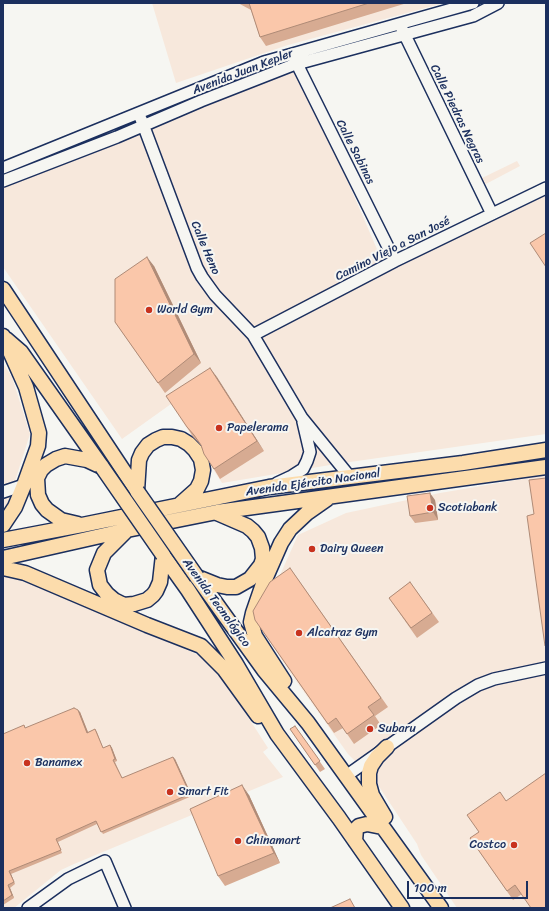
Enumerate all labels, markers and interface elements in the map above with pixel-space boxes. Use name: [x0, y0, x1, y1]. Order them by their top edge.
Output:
street label: Avenida Juan Kepler: [191, 46, 295, 98]
street label: Calle Piedras Negras: [427, 62, 487, 166]
street label: Calle Sabinas: [333, 117, 377, 187]
street label: Camino Viejo a San José: [333, 214, 453, 284]
street label: Calle Heno: [187, 219, 223, 277]
place label: World Gym: [157, 303, 213, 317]
marker: World Gym: [144, 305, 154, 315]
place label: Papelerama: [227, 421, 288, 435]
marker: Papelerama: [214, 423, 224, 433]
street label: Avenida Ejército Nacional: [245, 466, 381, 500]
place label: Scotiabank: [438, 501, 497, 515]
marker: Scotiabank: [425, 503, 435, 513]
place label: Dairy Queen: [320, 542, 383, 556]
marker: Dairy Queen: [307, 544, 317, 554]
street label: Avenida Tecnológico: [179, 556, 253, 650]
place label: Alcatraz Gym: [307, 626, 378, 640]
marker: Alcatraz Gym: [294, 628, 304, 638]
place label: Subaru: [378, 722, 416, 736]
marker: Subaru: [365, 724, 375, 734]
place label: Banamex: [35, 756, 82, 770]
marker: Banamex: [22, 758, 32, 768]
place label: Smart Fit: [178, 785, 229, 799]
marker: Smart Fit: [165, 787, 175, 797]
place label: Chinamart: [246, 834, 301, 848]
marker: Chinamart: [233, 836, 243, 846]
place label: Costco: [470, 838, 506, 852]
marker: Costco: [509, 840, 519, 850]
scale bar: [409, 873, 530, 899]
text: 100 m: [414, 877, 447, 899]

